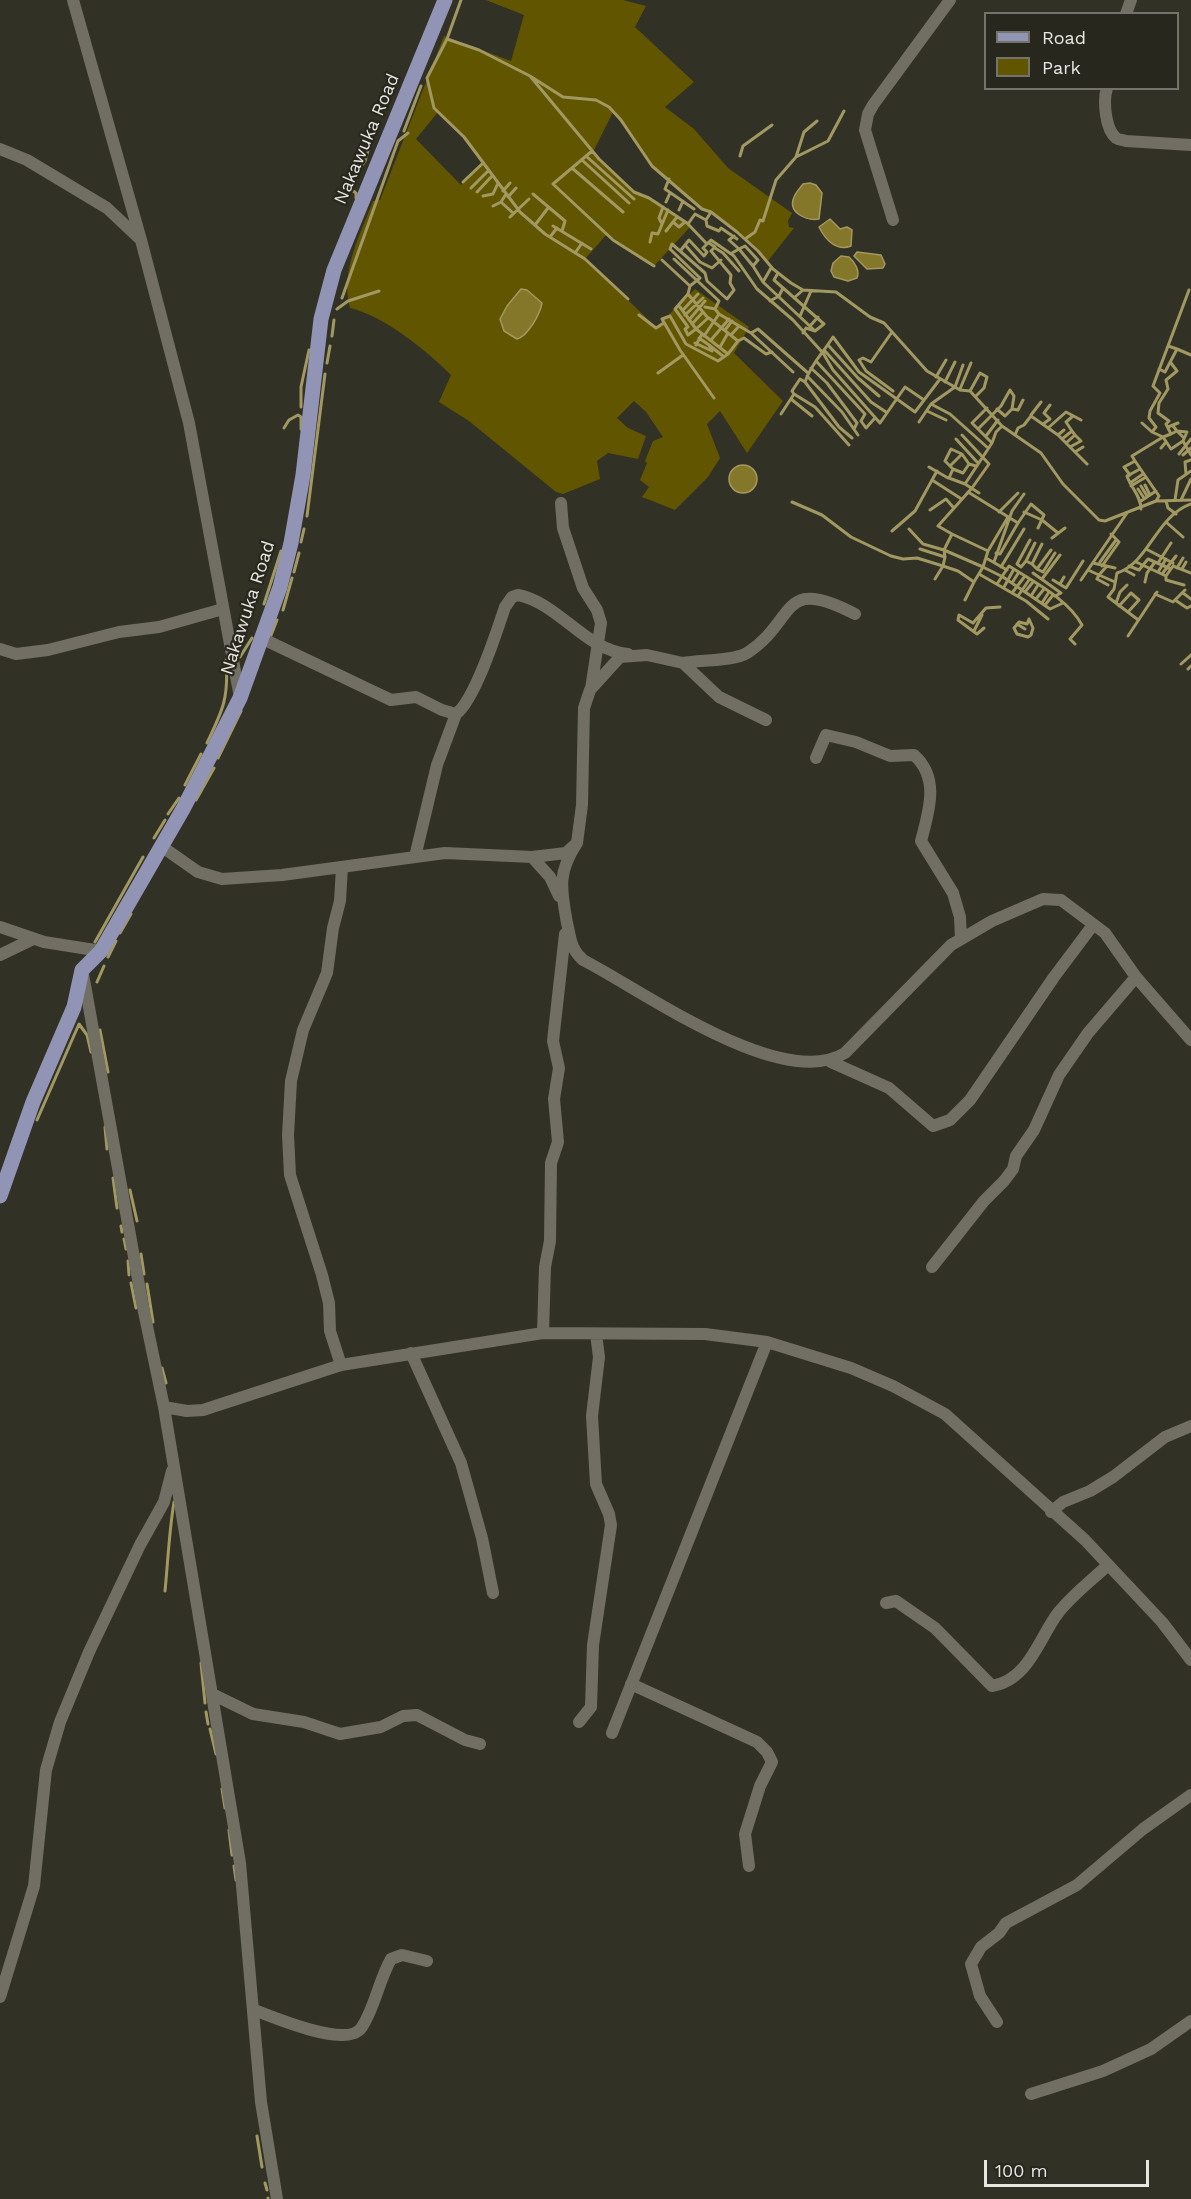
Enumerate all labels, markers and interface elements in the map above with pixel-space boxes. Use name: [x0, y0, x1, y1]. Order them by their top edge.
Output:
legend: [984, 12, 1179, 90]
text: Road: [1042, 27, 1086, 48]
text: Park: [1042, 57, 1081, 78]
street label: Nakawuka Road: [330, 70, 404, 208]
street label: Nakawuka Road: [216, 538, 280, 678]
scale bar: [987, 2148, 1152, 2186]
text: 100 m: [995, 2160, 1048, 2181]

